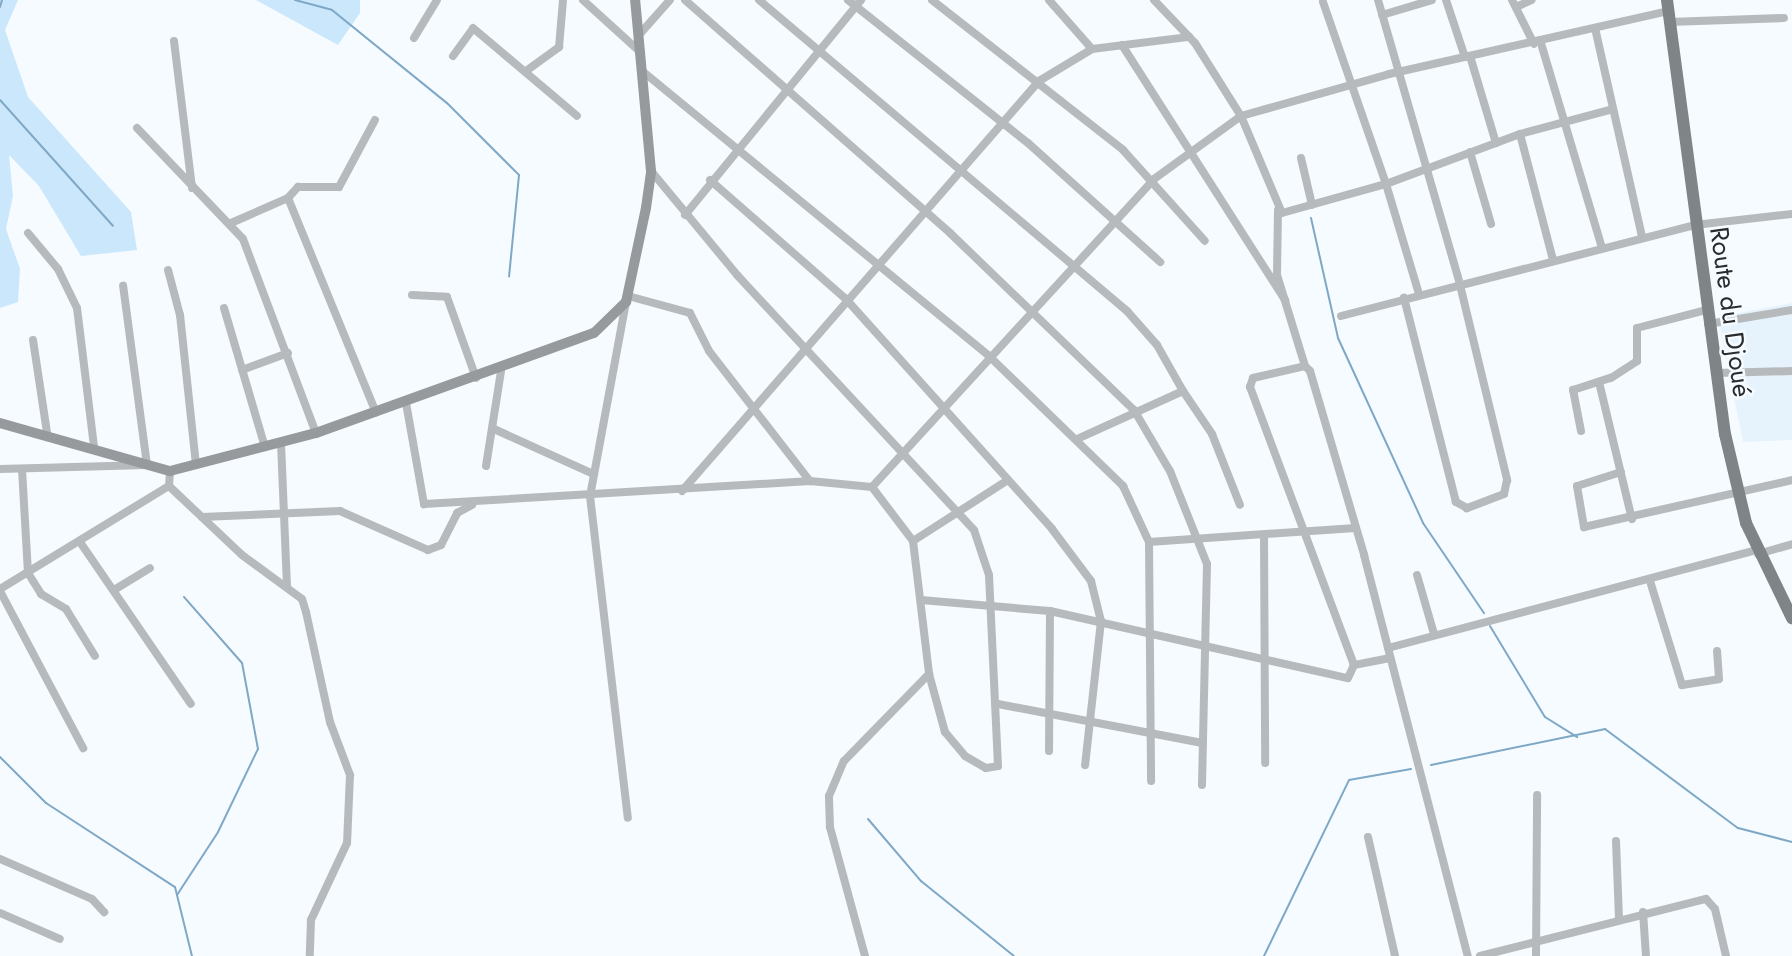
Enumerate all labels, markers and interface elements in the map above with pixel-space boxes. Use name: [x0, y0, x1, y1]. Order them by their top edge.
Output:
street label: Route du Djoué: [1703, 225, 1757, 399]

